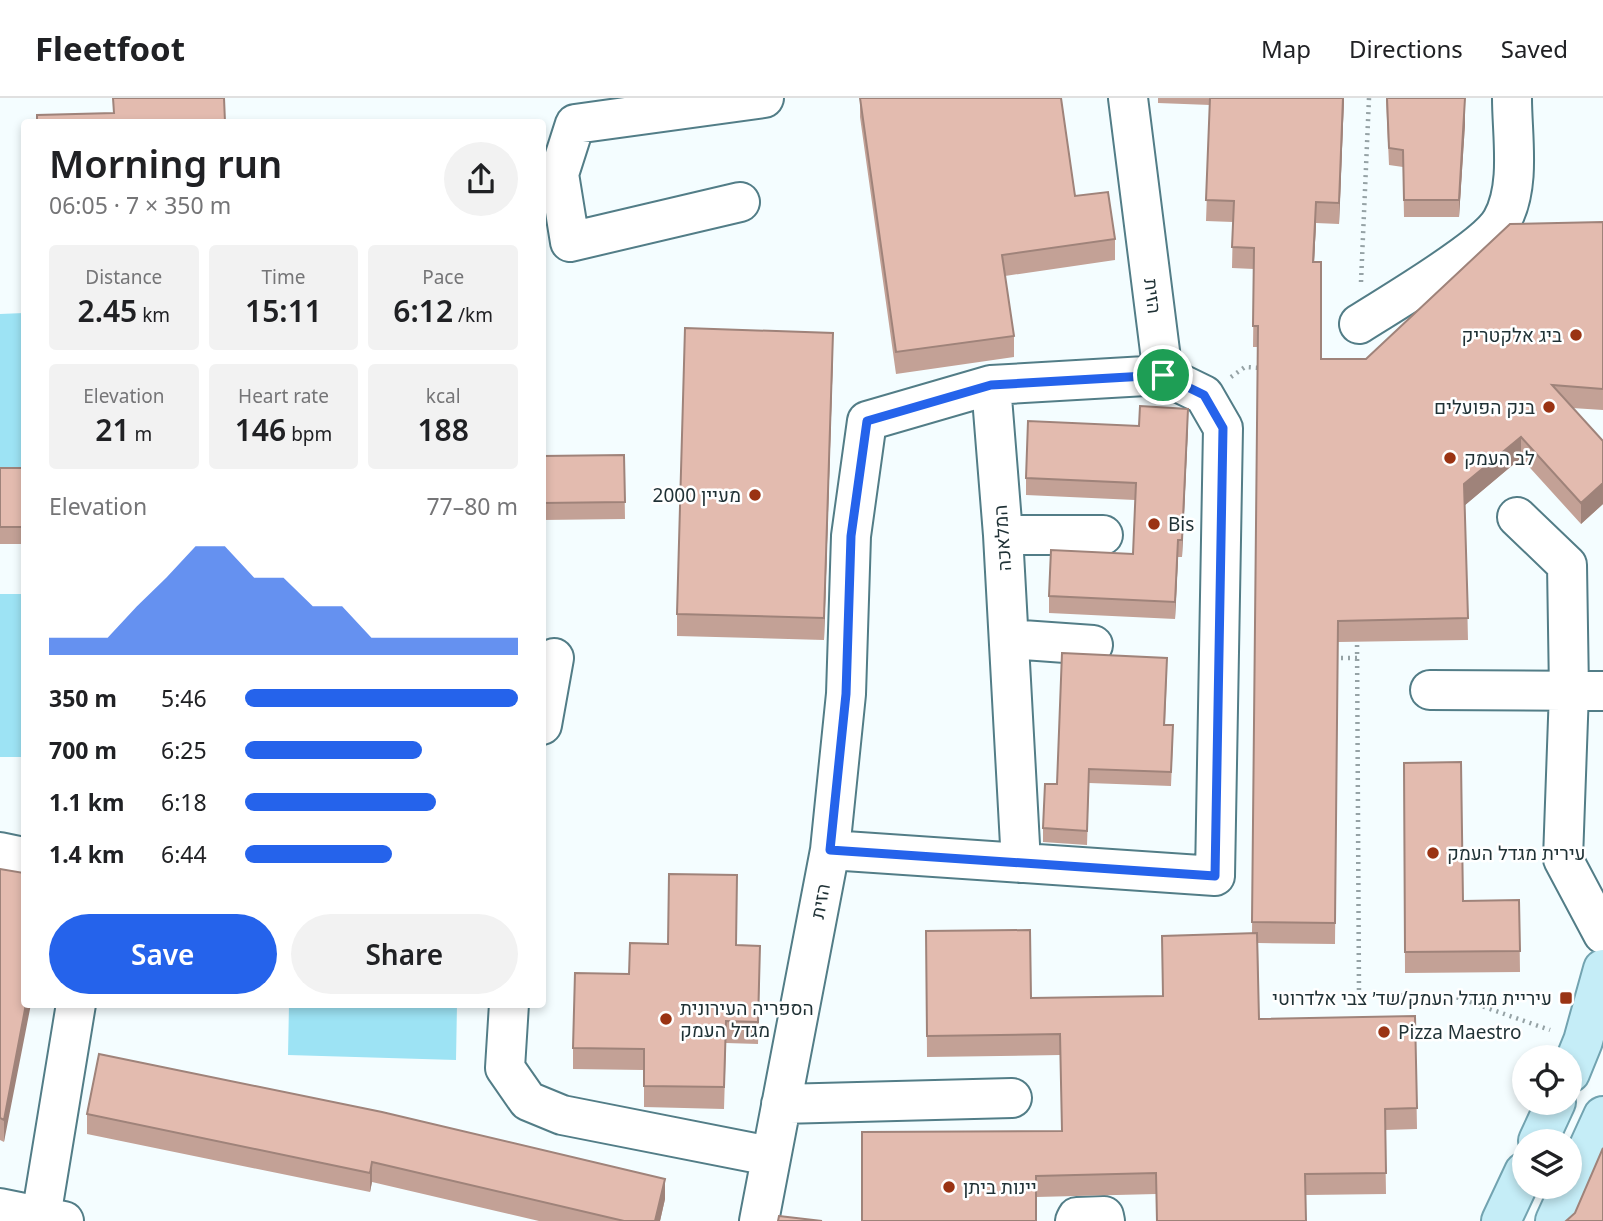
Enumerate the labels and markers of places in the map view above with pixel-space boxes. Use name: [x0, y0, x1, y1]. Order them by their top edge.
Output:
place label: ביג אלקטריק: [1462, 322, 1562, 348]
marker: ביג אלקטריק: [1568, 327, 1584, 343]
pin: [1133, 345, 1193, 405]
place label: בנק הפועלים: [1434, 394, 1535, 420]
marker: בנק הפועלים: [1541, 399, 1557, 415]
place label: לב העמק: [1464, 445, 1535, 471]
marker: לב העמק: [1442, 450, 1458, 466]
place label: מעיין 2000: [653, 482, 741, 508]
marker: מעיין 2000: [747, 487, 763, 503]
place label: Bis: [1168, 511, 1194, 537]
marker: Bis: [1146, 516, 1162, 532]
place label: עירית מגדל העמק: [1447, 840, 1586, 866]
marker: עירית מגדל העמק: [1425, 845, 1441, 861]
place label: עיריית מגדל העמק/שד׳ צבי אלדרוטי: [1272, 985, 1552, 1011]
marker: עיריית מגדל העמק/שד׳ צבי אלדרוטי: [1558, 990, 1574, 1006]
place label: הספריה העירונית מגדל העמק: [680, 995, 814, 1043]
marker: הספריה העירונית מגדל העמק: [658, 1011, 674, 1027]
place label: Pizza Maestro: [1398, 1019, 1521, 1045]
marker: Pizza Maestro: [1376, 1024, 1392, 1040]
place label: יינות ביתן: [963, 1174, 1037, 1200]
marker: יינות ביתן: [941, 1179, 957, 1195]

